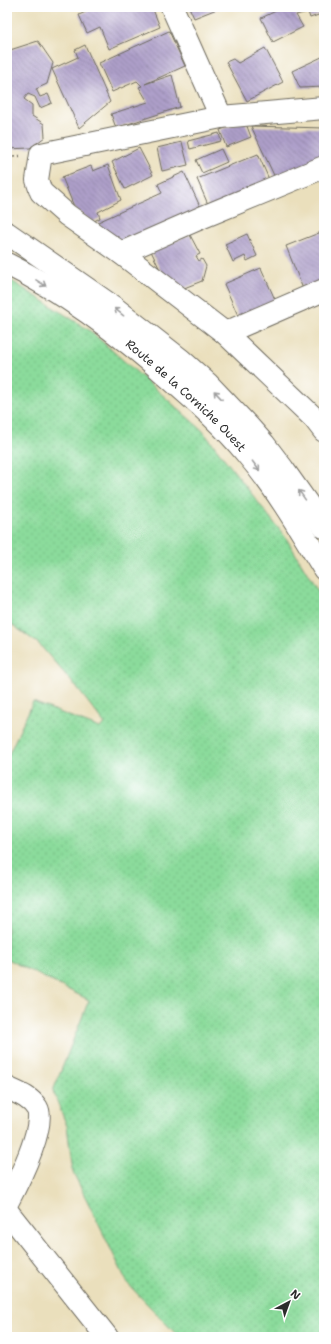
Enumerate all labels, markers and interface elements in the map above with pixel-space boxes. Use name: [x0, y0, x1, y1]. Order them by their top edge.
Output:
one-way arrow: [35, 279, 46, 287]
one-way arrow: [114, 307, 125, 316]
street label: Route de la Corniche Ouest: [122, 336, 250, 455]
one-way arrow: [214, 390, 223, 401]
one-way arrow: [252, 460, 260, 471]
one-way arrow: [298, 490, 306, 501]
north arrow: [269, 1282, 309, 1322]
text: N: [287, 1286, 304, 1304]

